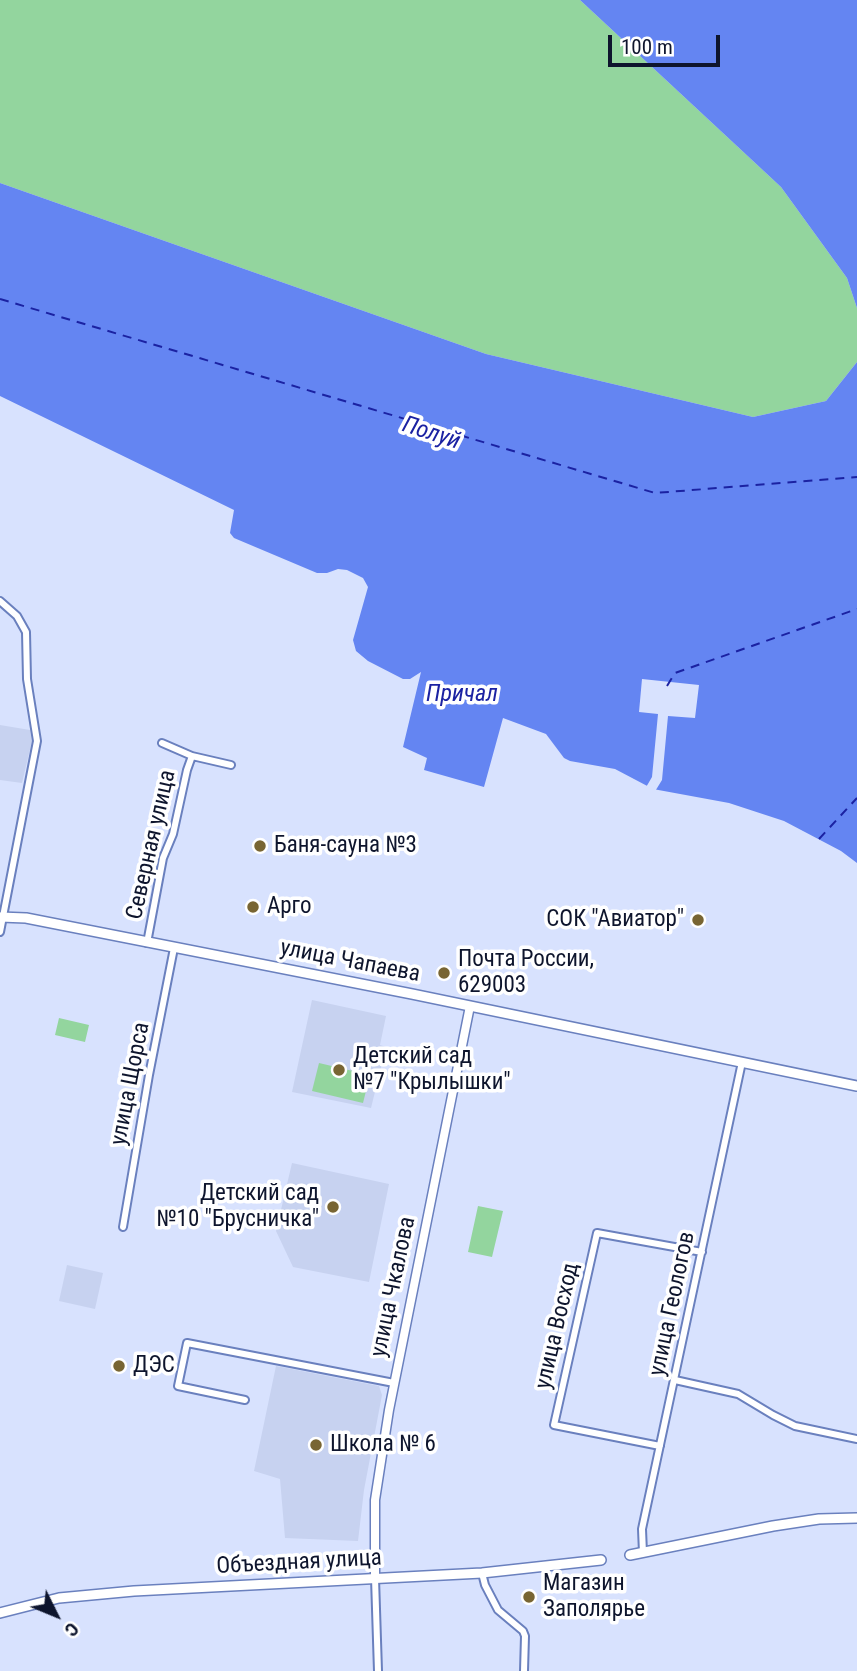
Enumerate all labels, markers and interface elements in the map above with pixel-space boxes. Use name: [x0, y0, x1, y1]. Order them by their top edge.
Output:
scale bar: [612, 21, 724, 65]
text: 100 m: [621, 35, 673, 59]
water label: Полуй: [398, 411, 464, 457]
water label: Причал: [426, 681, 498, 709]
street label: Северная улица: [121, 768, 183, 922]
place label: Баня-сауна №3: [274, 832, 417, 860]
marker: Баня-сауна №3: [252, 838, 268, 854]
place label: Арго: [267, 893, 311, 921]
marker: Арго: [245, 899, 261, 915]
place label: СОК "Авиатор": [546, 906, 684, 934]
marker: СОК "Авиатор": [690, 912, 706, 928]
street label: улица Чапаева: [278, 935, 422, 989]
place label: Почта России, 629003: [458, 946, 594, 1000]
marker: Почта России, 629003: [436, 965, 452, 981]
street label: улица Щорса: [106, 1020, 156, 1148]
place label: Детский сад №7 "Крылышки": [353, 1043, 511, 1097]
marker: Детский сад №7 "Крылышки": [331, 1062, 347, 1078]
place label: Детский сад №10 "Брусничка": [156, 1180, 319, 1234]
marker: Детский сад №10 "Брусничка": [325, 1199, 341, 1215]
street label: улица Чкалова: [366, 1214, 422, 1360]
street label: улица Геологов: [644, 1229, 702, 1379]
street label: улица Восход: [530, 1260, 586, 1392]
place label: ДЭС: [133, 1352, 175, 1380]
marker: ДЭС: [111, 1358, 127, 1374]
place label: Школа № 6: [330, 1431, 436, 1459]
marker: Школа № 6: [308, 1437, 324, 1453]
street label: Объездная улица: [216, 1545, 382, 1581]
place label: Магазин Заполярье: [543, 1570, 645, 1624]
north arrow: [21, 1580, 91, 1650]
marker: Магазин Заполярье: [521, 1589, 537, 1605]
text: С: [60, 1618, 84, 1641]

